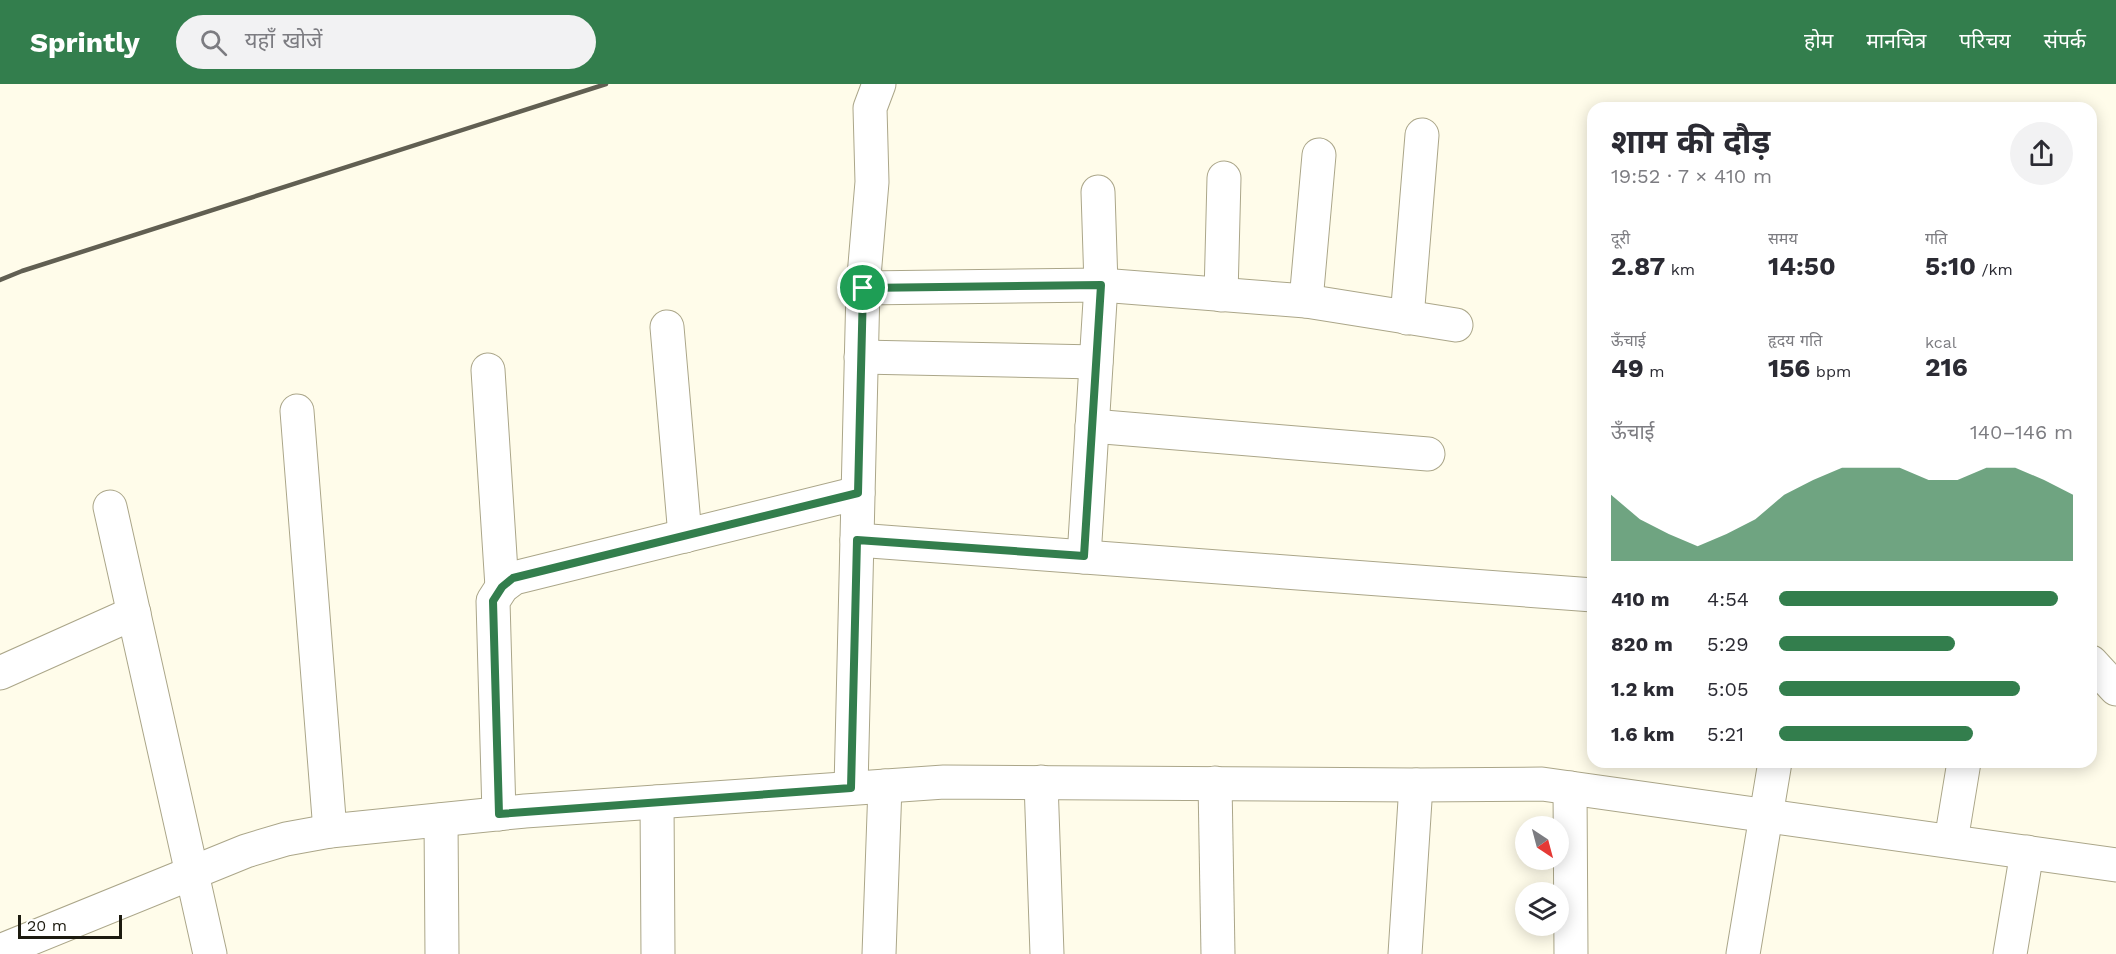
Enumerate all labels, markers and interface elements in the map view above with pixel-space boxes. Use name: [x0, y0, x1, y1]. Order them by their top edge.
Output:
search box: [176, 15, 596, 69]
text: Sprintly: [30, 26, 140, 59]
icon: search: [197, 26, 230, 59]
text: यहाँ खोजें: [245, 28, 322, 53]
text: होम: [1804, 28, 1833, 53]
text: मानचित्र: [1866, 28, 1926, 53]
text: परिचय: [1959, 28, 2011, 53]
text: संपर्क: [2044, 28, 2086, 53]
text: शाम की दौड़: [1611, 122, 1770, 161]
button: share: [2010, 122, 2073, 185]
text: 19:52 · 7 × 410 m: [1611, 164, 1772, 188]
text: दूरी: [1611, 229, 1630, 248]
text: समय: [1768, 229, 1798, 248]
text: गति: [1925, 229, 1947, 248]
text: 2.87: [1611, 251, 1665, 281]
text: 14:50: [1768, 251, 1836, 281]
text: 5:10: [1925, 251, 1976, 281]
text: km: [1665, 260, 1695, 279]
text: /km: [1976, 260, 2013, 279]
pin: [837, 262, 888, 313]
icon: arrive: [846, 271, 879, 304]
text: ऊँचाई: [1611, 331, 1646, 350]
text: हृदय गति: [1768, 331, 1822, 350]
text: kcal: [1925, 333, 1957, 352]
text: 216: [1925, 352, 1968, 382]
text: 49: [1611, 353, 1644, 383]
text: 156: [1768, 353, 1810, 383]
text: m: [1644, 362, 1665, 381]
text: bpm: [1810, 362, 1851, 381]
text: ऊँचाई: [1611, 420, 1654, 444]
text: 140–146 m: [1970, 420, 2073, 444]
text: 410 m: [1611, 587, 1669, 611]
text: 4:54: [1707, 587, 1749, 611]
text: 820 m: [1611, 632, 1673, 656]
text: 5:29: [1707, 632, 1749, 656]
text: 1.2 km: [1611, 677, 1674, 701]
text: 5:05: [1707, 677, 1749, 701]
text: 1.6 km: [1611, 722, 1675, 746]
text: 5:21: [1707, 722, 1744, 746]
north arrow: [1515, 816, 1569, 870]
map controls: [1515, 816, 1569, 936]
button: layers: [1515, 882, 1569, 936]
scale bar: [18, 912, 122, 940]
text: 20 m: [27, 916, 67, 935]

